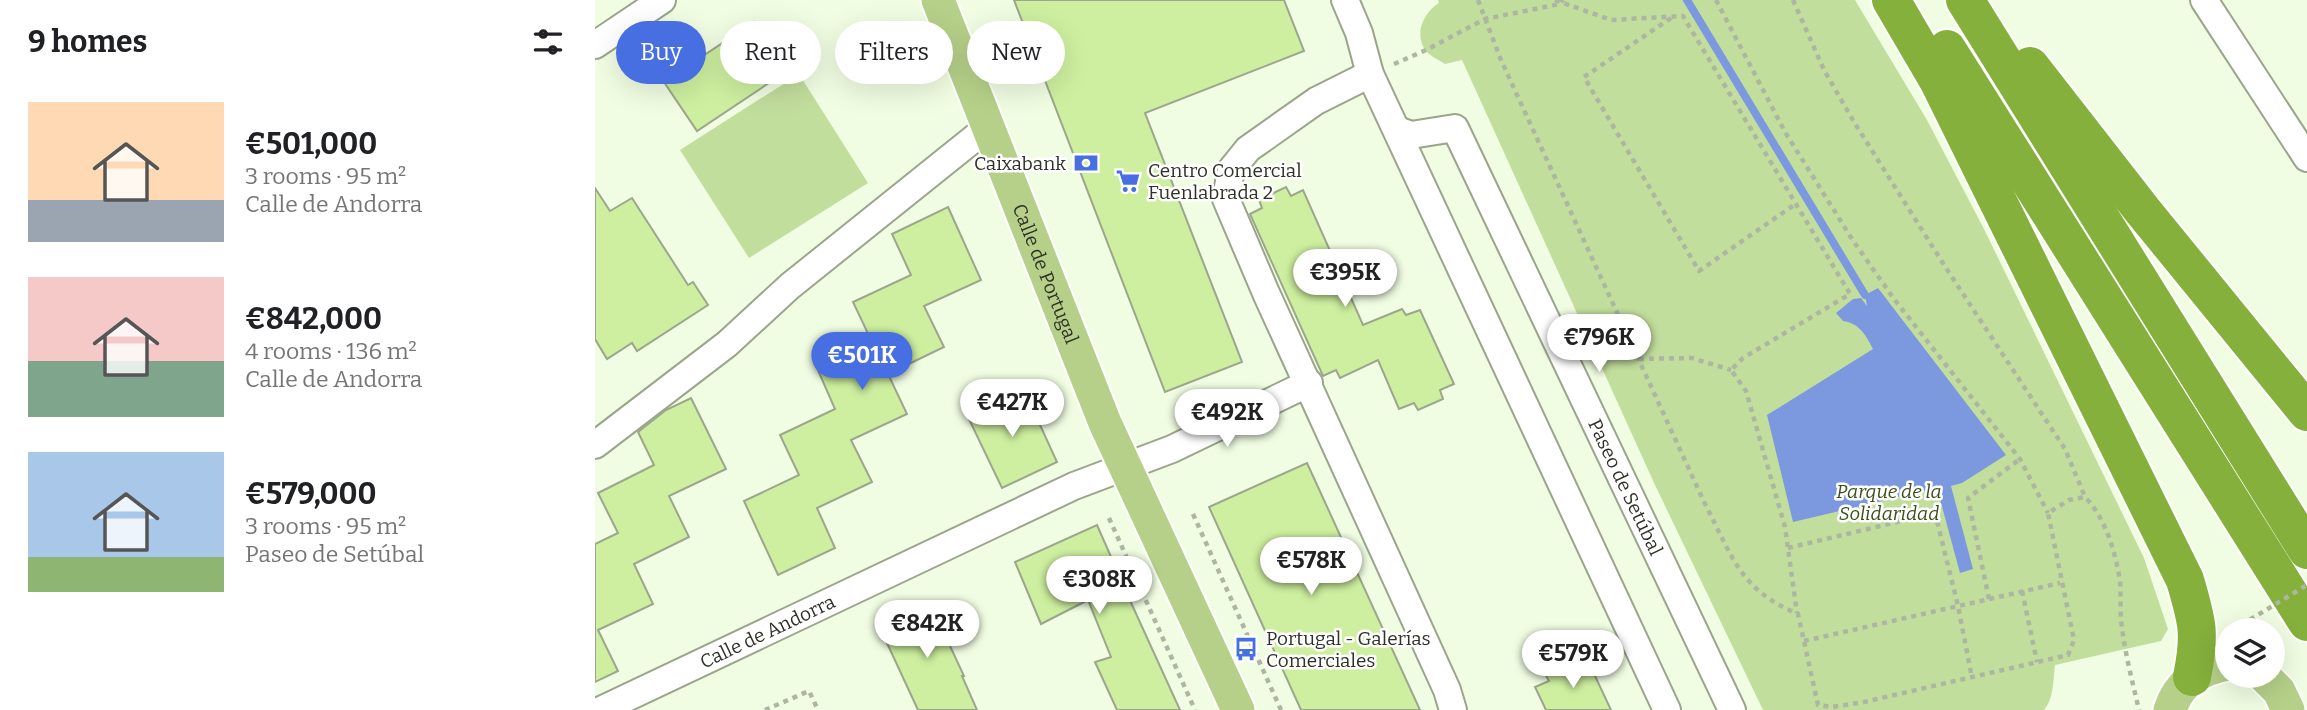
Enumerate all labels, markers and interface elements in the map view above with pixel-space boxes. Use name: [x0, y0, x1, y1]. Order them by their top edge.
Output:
chip: Buy: [616, 21, 706, 84]
chip: Rent: [720, 21, 821, 84]
chip: Filters: [835, 21, 953, 84]
chip: New: [967, 21, 1065, 84]
icon: filters: [529, 23, 567, 61]
text: 9 homes: [28, 24, 147, 60]
text: €501,000: [245, 126, 377, 162]
icon: home: [84, 130, 168, 214]
bank icon: Caixabank: [1072, 149, 1100, 177]
place label: Caixabank: [974, 152, 1066, 175]
place label: Centro Comercial Fuenlabrada 2: [1148, 159, 1302, 204]
text: 3 rooms · 95 m²: [245, 162, 406, 190]
supermarket icon: Centro Comercial Fuenlabrada 2: [1114, 167, 1142, 195]
text: Calle de Andorra: [245, 190, 422, 218]
street label: Calle de Portugal: [1008, 200, 1083, 347]
pin: €395K: [1296, 250, 1394, 309]
text: €395K: [1309, 258, 1381, 286]
text: €842,000: [245, 301, 382, 337]
icon: home: [84, 305, 168, 389]
pin: €796K: [1550, 314, 1648, 374]
text: €796K: [1563, 323, 1635, 351]
pin: €501K: [813, 332, 911, 392]
text: 4 rooms · 136 m²: [245, 337, 417, 365]
text: €501K: [827, 341, 897, 369]
text: Calle de Andorra: [245, 365, 422, 393]
pin: €427K: [963, 380, 1061, 439]
text: €427K: [976, 388, 1048, 416]
pin: €492K: [1178, 390, 1276, 449]
text: €492K: [1190, 398, 1264, 426]
street label: Paseo de Setúbal: [1583, 415, 1668, 559]
text: €579,000: [245, 476, 377, 512]
icon: home: [84, 480, 168, 564]
park label: Parque de la Solidaridad: [1836, 480, 1942, 525]
text: 3 rooms · 95 m²: [245, 512, 406, 540]
pin: €578K: [1262, 538, 1360, 597]
text: Paseo de Setúbal: [245, 540, 424, 568]
text: €578K: [1276, 546, 1346, 574]
pin: €308K: [1050, 556, 1148, 616]
text: €308K: [1062, 565, 1136, 593]
street label: Calle de Andorra: [696, 590, 839, 673]
pin: €842K: [878, 600, 976, 660]
text: €842K: [890, 609, 964, 637]
map controls: [2215, 618, 2285, 688]
button: layers: [2215, 618, 2285, 688]
place label: Portugal - Galerías Comerciales: [1266, 627, 1431, 672]
pin: €579K: [1524, 630, 1622, 690]
bus stop icon: Portugal - Galerías Comerciales: [1232, 635, 1260, 663]
text: €579K: [1538, 639, 1608, 667]

